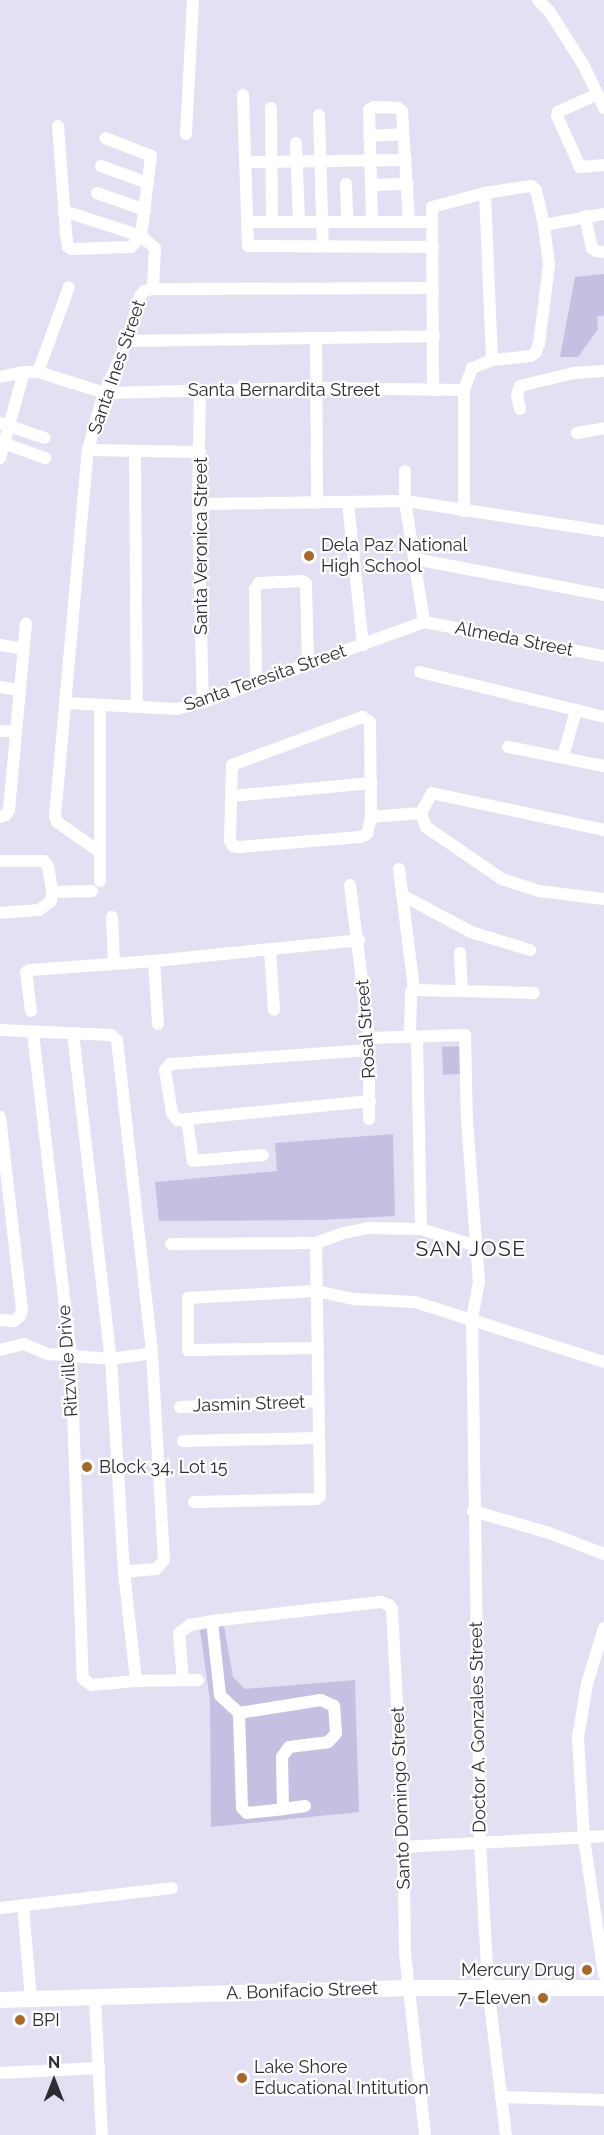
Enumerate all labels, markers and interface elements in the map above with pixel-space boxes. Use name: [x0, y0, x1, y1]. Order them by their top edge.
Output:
street label: Santa Ines Street: [84, 297, 150, 437]
street label: Santa Bernardita Street: [188, 379, 380, 401]
street label: Santa Veronica Street: [190, 457, 212, 635]
place label: Dela Paz National High School: [321, 535, 467, 578]
marker: Dela Paz National High School: [302, 549, 316, 563]
street label: Almeda Street: [453, 617, 575, 661]
street label: Santa Teresita Street: [181, 640, 349, 716]
street label: Rosal Street: [352, 978, 380, 1080]
district label: SAN JOSE: [415, 1236, 527, 1262]
street label: Ritzville Drive: [53, 1304, 83, 1418]
street label: Jasmin Street: [192, 1391, 306, 1417]
place label: Block 34, Lot 15: [99, 1456, 228, 1478]
marker: Block 34, Lot 15: [80, 1460, 94, 1474]
street label: Doctor A. Gonzales Street: [465, 1621, 491, 1833]
street label: Santo Domingo Street: [387, 1706, 415, 1890]
place label: Mercury Drug: [461, 1959, 575, 1981]
marker: Mercury Drug: [580, 1963, 594, 1977]
street label: A. Bonifacio Street: [226, 1978, 378, 2004]
place label: 7-Eleven: [458, 1987, 531, 2009]
marker: 7-Eleven: [536, 1991, 550, 2005]
place label: BPI: [32, 2009, 60, 2031]
marker: BPI: [13, 2013, 27, 2027]
north arrow: [24, 2051, 84, 2111]
text: N: [48, 2053, 60, 2072]
place label: Lake Shore Educational Intitution: [254, 2057, 429, 2100]
marker: Lake Shore Educational Intitution: [235, 2071, 249, 2085]

